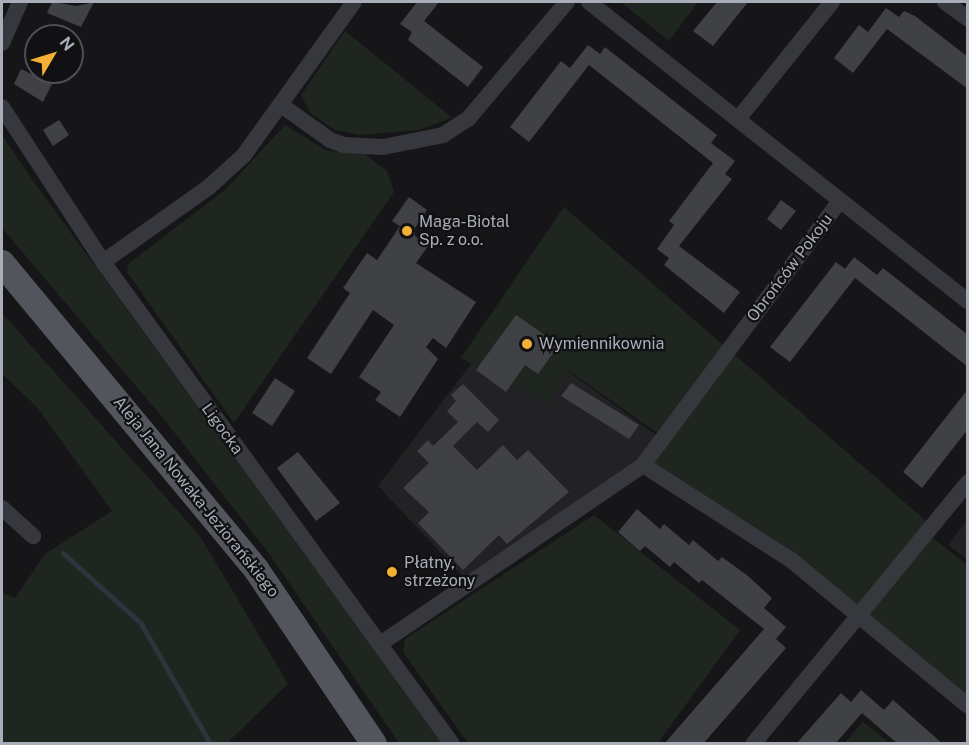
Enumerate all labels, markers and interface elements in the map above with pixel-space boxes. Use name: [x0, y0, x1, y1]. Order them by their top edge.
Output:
north arrow: [24, 24, 84, 84]
text: N: [56, 33, 78, 55]
street label: Obrońców Pokoju: [743, 210, 837, 326]
place label: Maga-Biotal Sp. z o.o.: [419, 212, 510, 250]
marker: Maga-Biotal Sp. z o.o.: [400, 224, 414, 238]
place label: Wymiennikownia: [539, 334, 664, 354]
marker: Wymiennikownia: [520, 337, 534, 351]
street label: Aleja Jana Nowaka-Jeziorańskiego: [109, 393, 283, 601]
street label: Ligocka: [197, 400, 247, 458]
place label: Płatny, strzeżony: [404, 553, 475, 591]
marker: Płatny, strzeżony: [385, 565, 399, 579]

